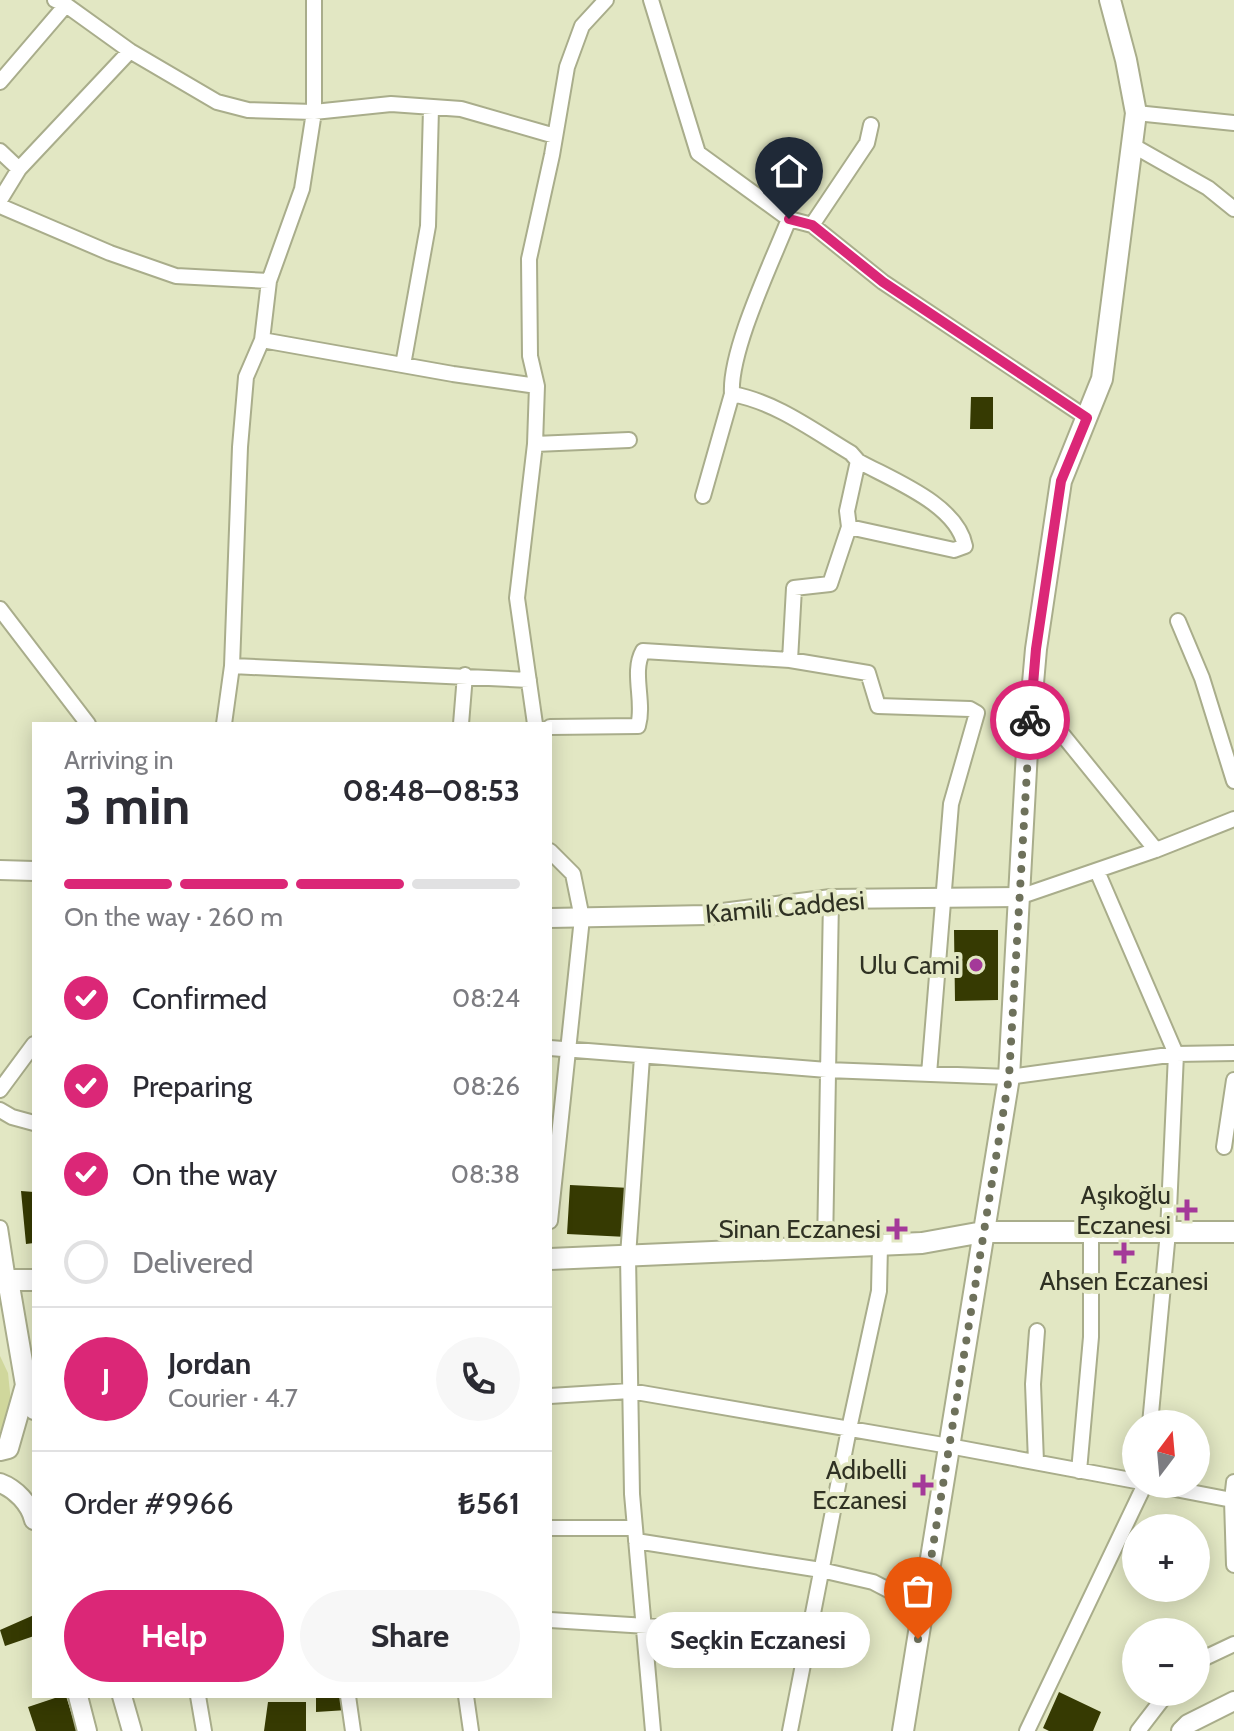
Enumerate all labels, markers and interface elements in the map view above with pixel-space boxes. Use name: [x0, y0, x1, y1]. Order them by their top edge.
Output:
pin: [755, 137, 823, 219]
icon: home: [767, 149, 811, 193]
courier: [990, 680, 1070, 760]
icon: bike: [1008, 698, 1052, 742]
text: Arriving in: [64, 744, 174, 776]
text: 08:48–08:53: [342, 772, 520, 809]
text: 3 min: [64, 774, 190, 837]
street label: Kamili Caddesi: [704, 884, 866, 930]
text: On the way · 260 m: [64, 901, 283, 933]
place label: Ulu Cami: [859, 949, 960, 981]
marker: Ulu Cami: [967, 956, 985, 974]
icon: check: [64, 976, 108, 1020]
text: Confirmed: [132, 980, 267, 1017]
text: 08:24: [452, 982, 520, 1014]
icon: check: [64, 1064, 108, 1108]
text: Preparing: [132, 1068, 252, 1105]
text: 08:26: [452, 1070, 520, 1102]
icon: check: [64, 1152, 108, 1196]
text: On the way: [132, 1156, 277, 1193]
text: 08:38: [451, 1158, 520, 1190]
place label: Aşıkoğlu Eczanesi: [1076, 1179, 1171, 1241]
marker: Aşıkoğlu Eczanesi: [1178, 1201, 1196, 1219]
place label: Sinan Eczanesi: [718, 1213, 881, 1245]
marker: Sinan Eczanesi: [888, 1220, 906, 1238]
text: Delivered: [132, 1244, 253, 1281]
marker: Ahsen Eczanesi: [1115, 1244, 1133, 1262]
place label: Ahsen Eczanesi: [1039, 1265, 1209, 1297]
button: phone: [436, 1337, 520, 1421]
text: Jordan: [168, 1345, 251, 1382]
text: J: [102, 1361, 110, 1398]
text: Courier · 4.7: [168, 1382, 298, 1414]
north arrow: [1122, 1410, 1210, 1498]
map controls: [1122, 1410, 1210, 1706]
place label: Adıbelli Eczanesi: [812, 1454, 907, 1516]
marker: Adıbelli Eczanesi: [914, 1476, 932, 1494]
text: Order #9966: [64, 1485, 234, 1522]
text: ₺561: [458, 1485, 520, 1522]
button: +: [1122, 1514, 1210, 1602]
pin: [884, 1557, 952, 1639]
icon: bag: [896, 1569, 940, 1613]
button: Help: [64, 1590, 284, 1682]
button: Share: [300, 1590, 520, 1682]
callout: Seçkin Eczanesi: [646, 1611, 870, 1667]
button: −: [1122, 1618, 1210, 1706]
text: Seçkin Eczanesi: [670, 1624, 846, 1656]

